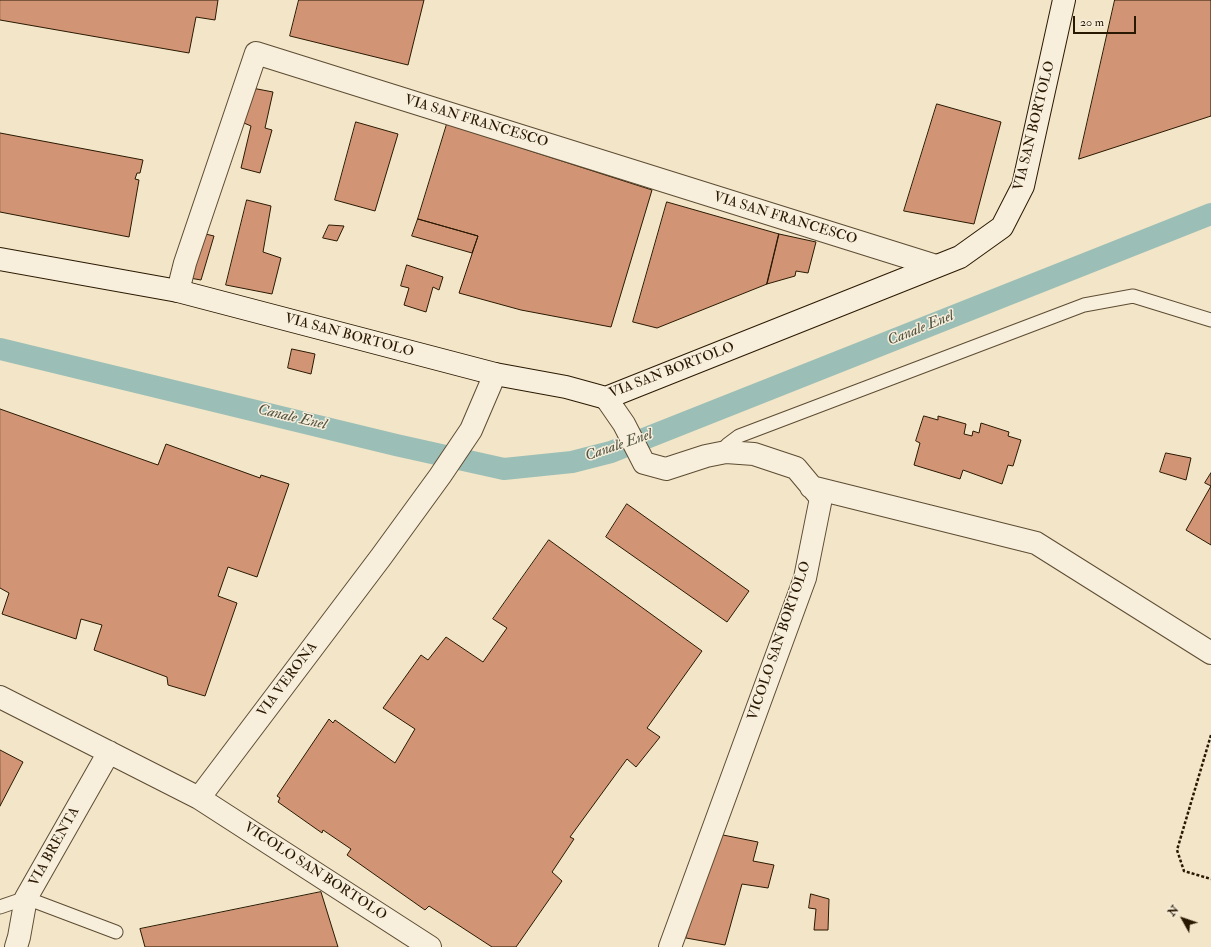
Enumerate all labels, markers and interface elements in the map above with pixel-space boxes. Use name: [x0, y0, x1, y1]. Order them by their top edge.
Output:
scale bar: [1075, 8, 1138, 34]
text: 20 m: [1080, 15, 1104, 30]
street label: VIA SAN BORTOLO: [1011, 60, 1059, 192]
street label: VIA SAN FRANCESCO: [402, 92, 550, 152]
street label: VIA SAN FRANCESCO: [711, 189, 859, 249]
water label: Canale Enel: [885, 308, 957, 350]
street label: VIA SAN BORTOLO: [283, 311, 415, 361]
street label: VIA SAN BORTOLO: [607, 339, 737, 403]
water label: Canale Enel: [256, 401, 328, 435]
water label: Canale Enel: [583, 426, 655, 466]
street label: VICOLO SAN BORTOLO: [745, 559, 815, 723]
street label: VIA VERONA: [254, 639, 322, 721]
street label: VIA BRENTA: [26, 804, 84, 890]
street label: VICOLO SAN BORTOLO: [240, 819, 390, 925]
north arrow: [1163, 899, 1203, 939]
text: N: [1165, 903, 1182, 919]

